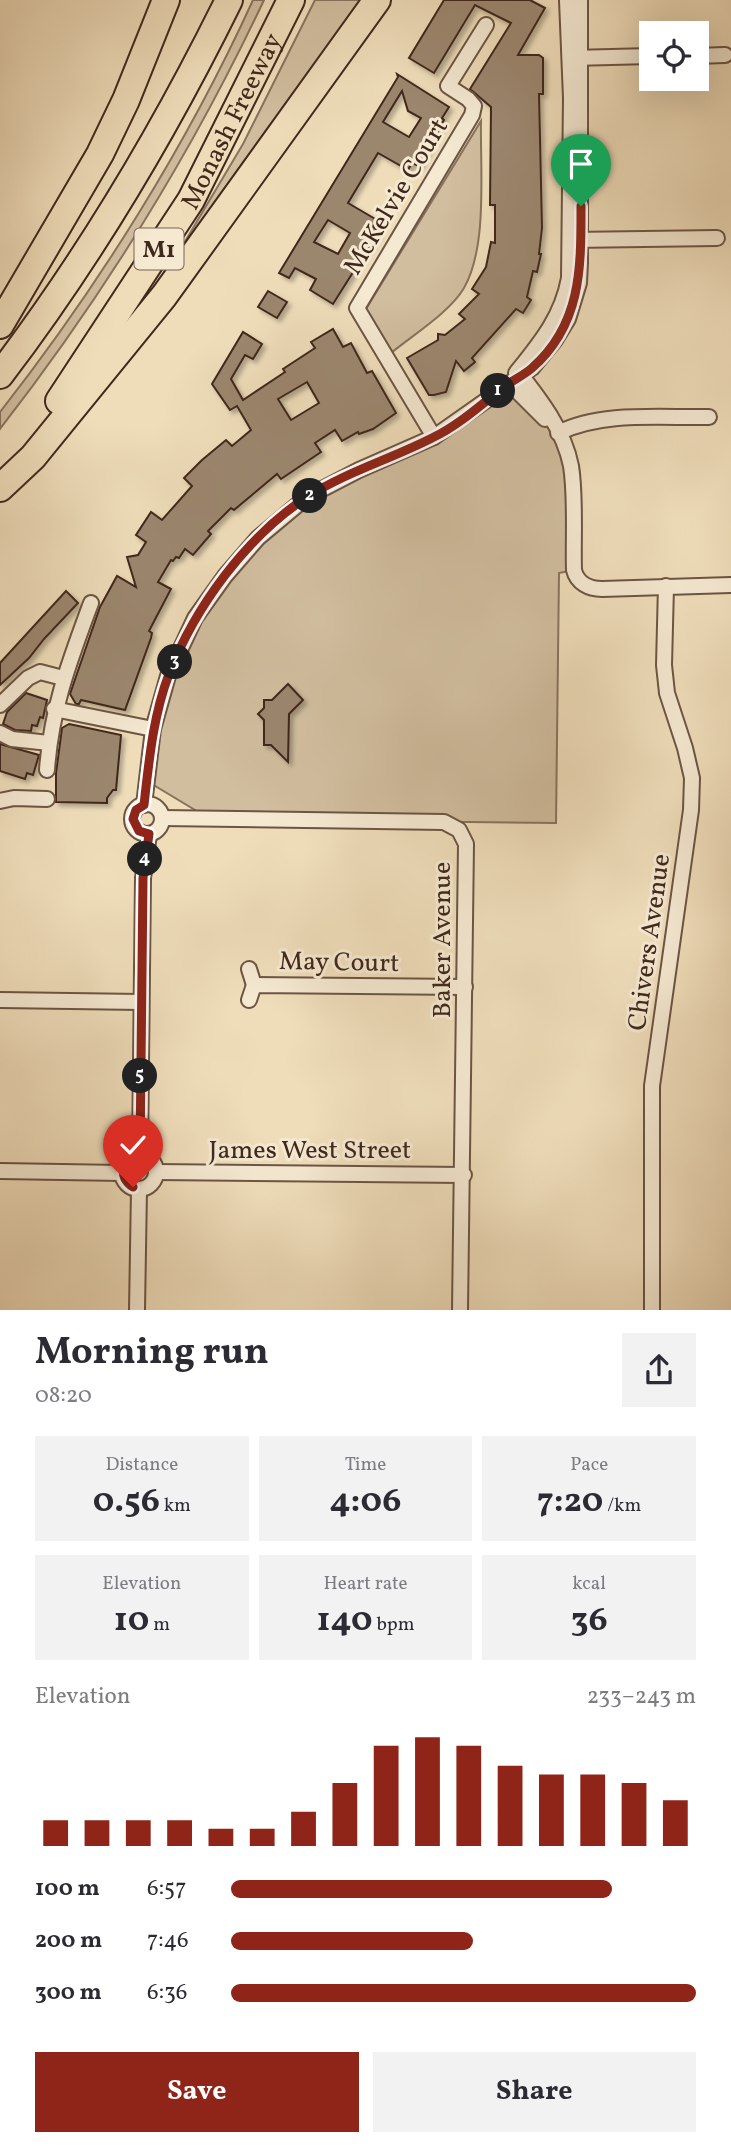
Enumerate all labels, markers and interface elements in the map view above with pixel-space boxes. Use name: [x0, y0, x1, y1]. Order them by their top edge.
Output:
map controls: [639, 21, 709, 91]
button: locate: [639, 21, 709, 91]
street label: Monash Freeway: [173, 27, 292, 216]
street label: McKelvie Court: [336, 112, 458, 282]
pin: [551, 134, 611, 206]
icon: arrive: [562, 145, 600, 183]
road number: M1: [134, 228, 184, 270]
pin: 1: [480, 374, 516, 408]
text: 1: [494, 377, 501, 403]
pin: 2: [292, 478, 328, 514]
text: 2: [305, 482, 314, 508]
pin: 3: [158, 644, 192, 680]
text: 3: [170, 648, 179, 674]
pin: 4: [128, 842, 162, 876]
text: 4: [139, 845, 150, 871]
street label: Chivers Avenue: [620, 851, 680, 1033]
street label: Baker Avenue: [425, 862, 461, 1018]
street label: May Court: [278, 944, 399, 982]
pin: 5: [122, 1058, 158, 1094]
text: 5: [135, 1062, 144, 1088]
pin: [103, 1115, 163, 1187]
icon: check: [114, 1126, 152, 1164]
street label: James West Street: [209, 1133, 411, 1169]
text: Morning run: [35, 1327, 269, 1380]
button: share: [622, 1333, 696, 1407]
text: 08:20: [35, 1380, 92, 1412]
text: Distance: [105, 1452, 178, 1478]
text: Time: [345, 1452, 386, 1478]
text: Pace: [570, 1452, 608, 1478]
text: 0.56: [93, 1478, 160, 1526]
text: 4:06: [329, 1478, 402, 1526]
text: 7:20: [537, 1478, 603, 1526]
text: km: [160, 1493, 191, 1519]
text: /km: [603, 1493, 641, 1519]
text: Elevation: [102, 1571, 181, 1597]
text: Heart rate: [324, 1571, 407, 1597]
text: kcal: [572, 1571, 606, 1597]
text: 10: [114, 1597, 149, 1645]
text: 140: [316, 1597, 373, 1645]
text: 36: [571, 1597, 608, 1645]
text: m: [149, 1612, 170, 1638]
text: bpm: [373, 1612, 415, 1638]
text: Elevation: [35, 1681, 131, 1713]
text: 233–243 m: [587, 1681, 696, 1713]
text: 100 m: [35, 1873, 100, 1905]
text: 6:57: [147, 1873, 186, 1905]
text: 200 m: [35, 1925, 102, 1957]
text: 7:46: [147, 1925, 189, 1957]
text: 300 m: [35, 1977, 102, 2009]
text: 6:36: [147, 1977, 188, 2009]
button: Save: [35, 2052, 359, 2132]
button: Share: [373, 2052, 696, 2132]

